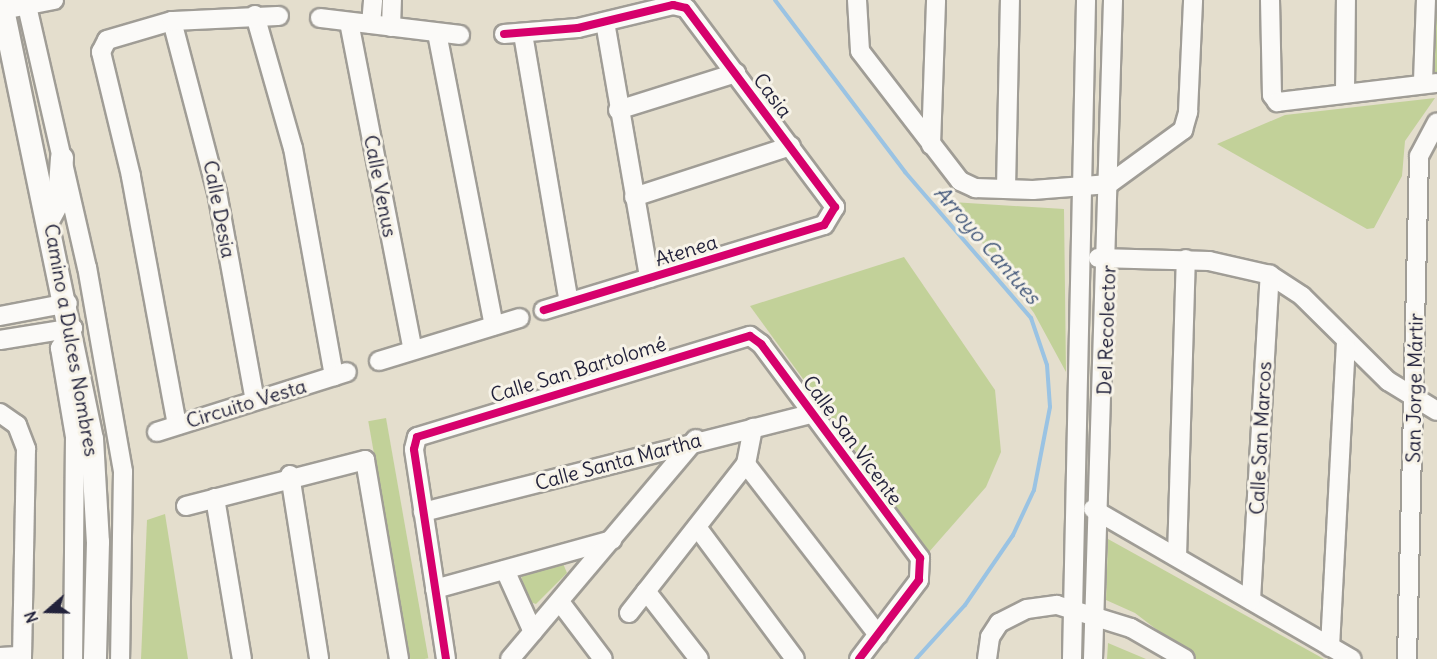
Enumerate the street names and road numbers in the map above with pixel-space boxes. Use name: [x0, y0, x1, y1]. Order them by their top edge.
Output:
street label: Casia: [749, 68, 797, 122]
street label: Calle Venus: [359, 133, 403, 239]
street label: Calle Desia: [199, 158, 241, 260]
street label: Camino a Dulces Nombres: [40, 222, 104, 458]
street label: Atenea: [652, 229, 720, 271]
street label: Del Recolector: [1092, 265, 1120, 395]
street label: San Jorge Mártir: [1401, 313, 1427, 463]
street label: Calle San Bartolomé: [487, 331, 669, 407]
street label: Calle San Marcos: [1244, 361, 1276, 515]
street label: Calle San Vicente: [798, 371, 908, 509]
street label: Circuito Vesta: [183, 373, 309, 433]
street label: Calle Santa Martha: [532, 427, 704, 495]

